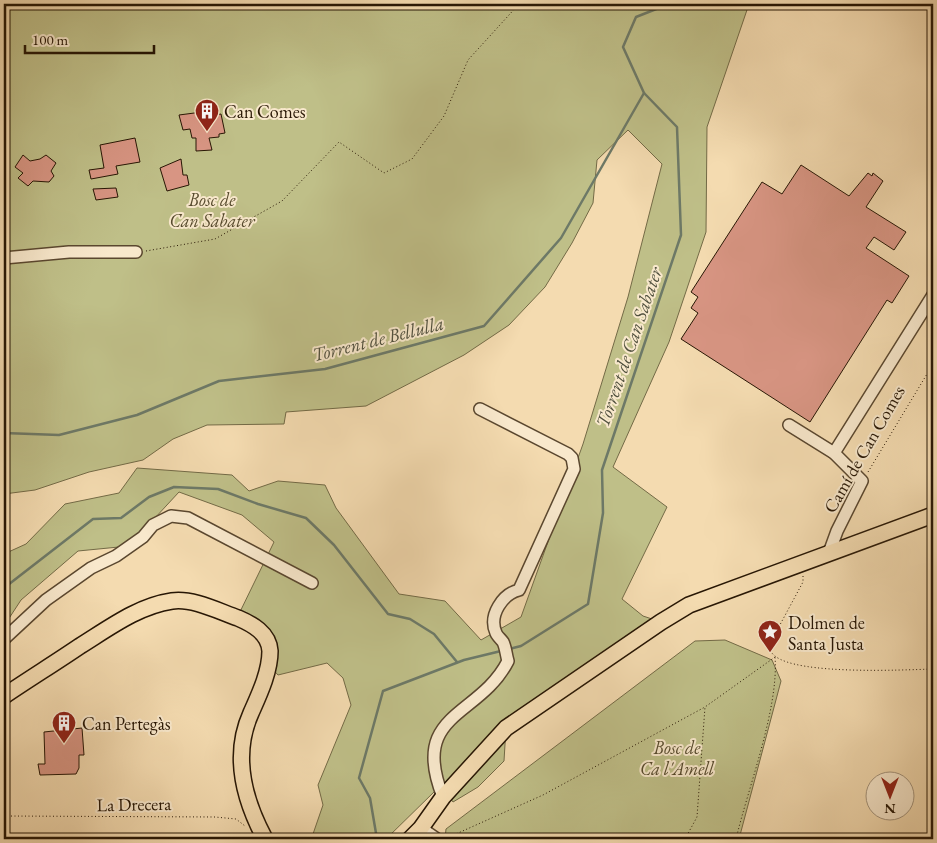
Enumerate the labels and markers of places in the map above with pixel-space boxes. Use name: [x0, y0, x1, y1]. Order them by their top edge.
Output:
building icon: Can Comes: [194, 98, 220, 132]
place label: Can Comes: [224, 100, 306, 123]
place label: Dolmen de Santa Justa: [788, 611, 865, 655]
place icon: Dolmen de Santa Justa: [757, 619, 783, 653]
building icon: Can Pertegàs: [51, 710, 77, 744]
place label: Can Pertegàs: [82, 712, 171, 735]

